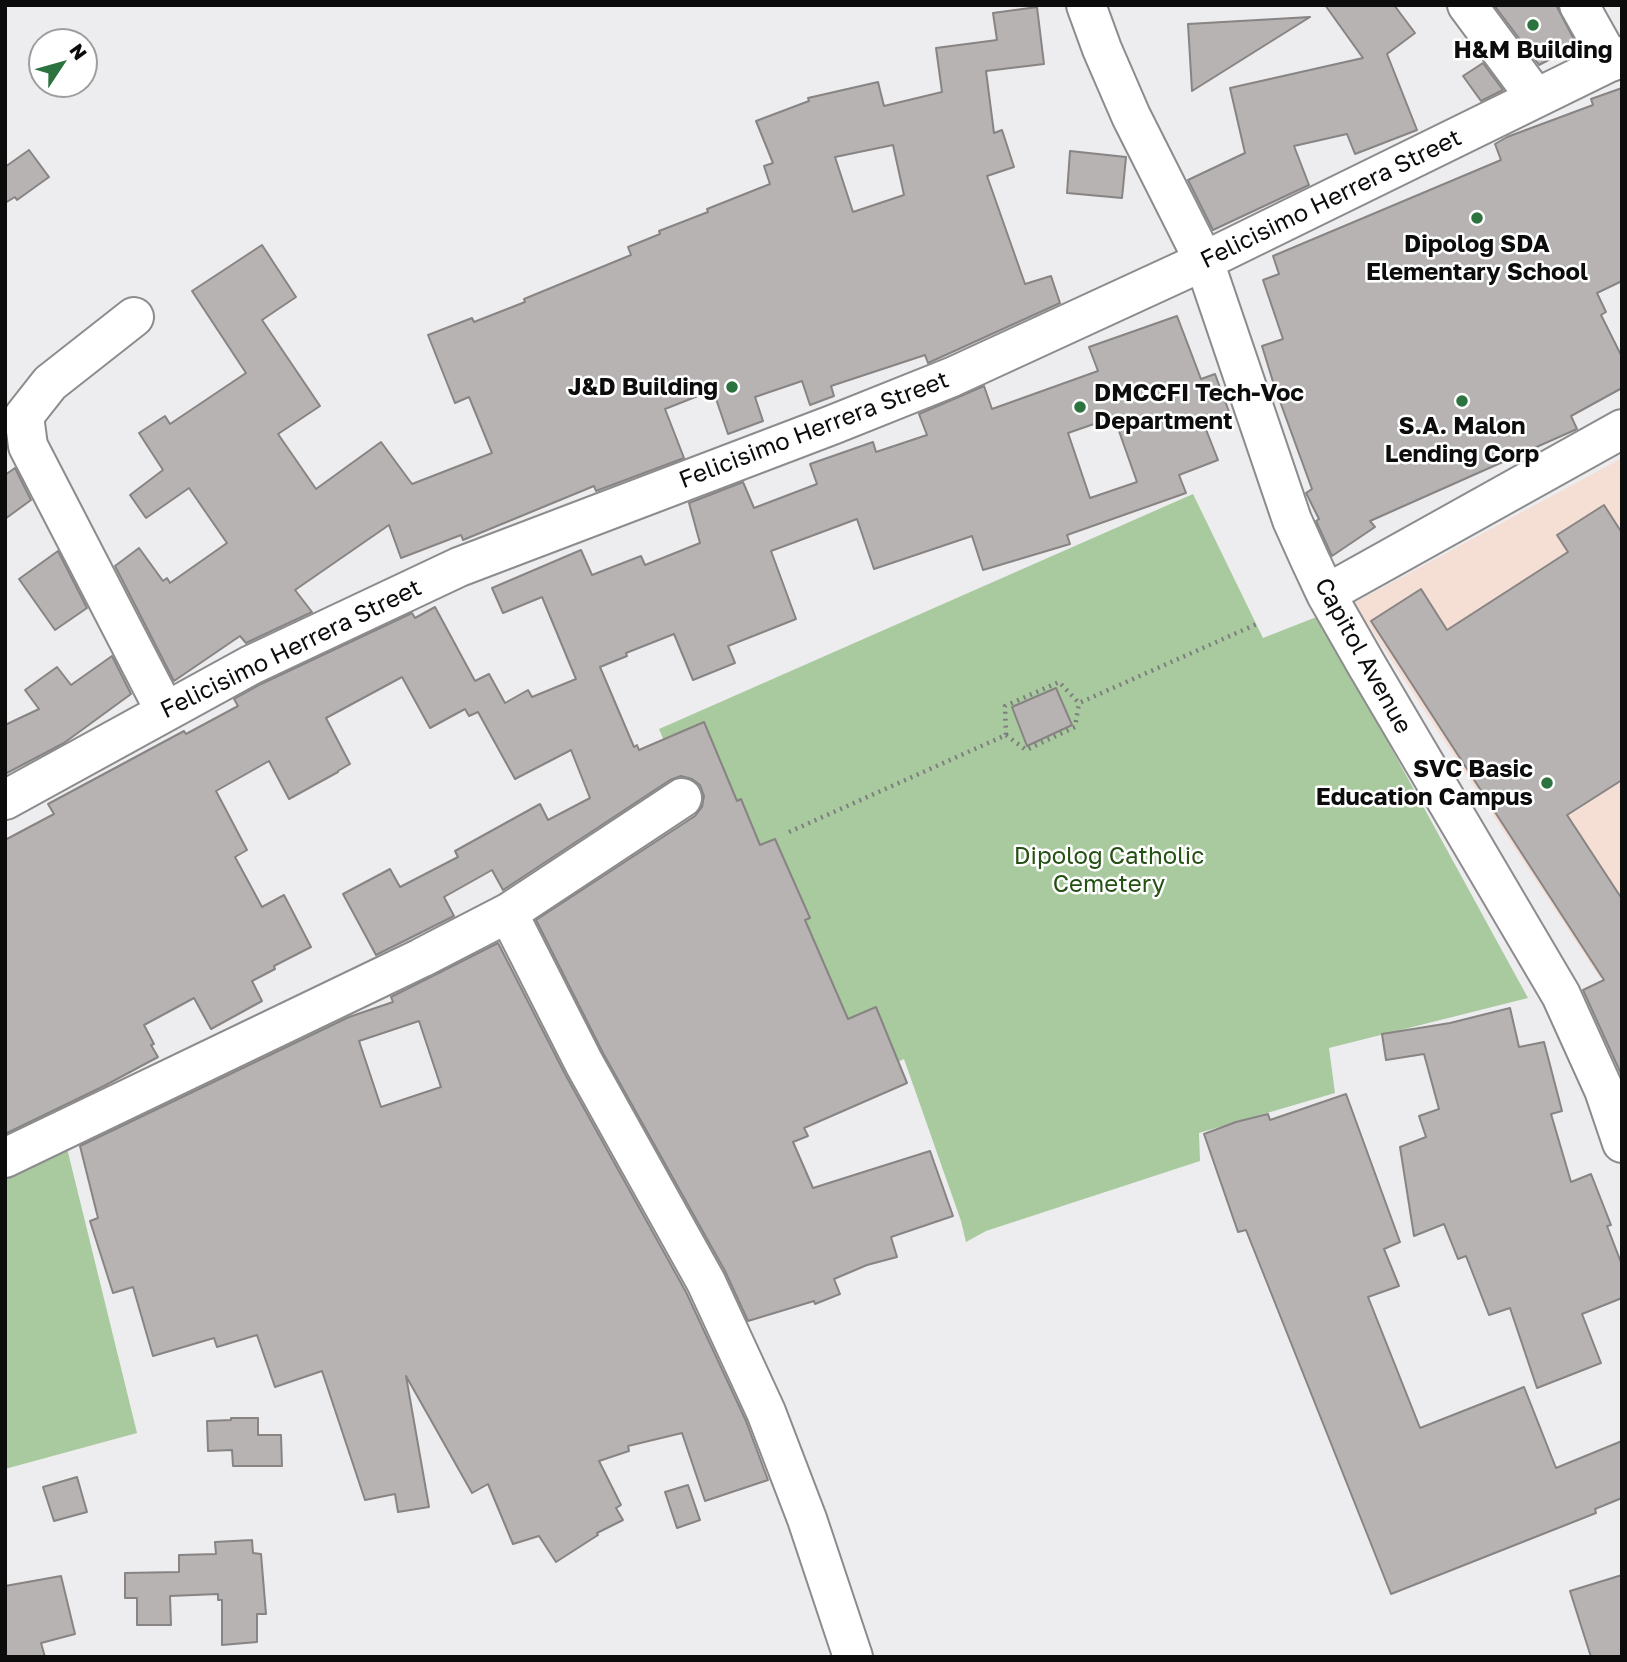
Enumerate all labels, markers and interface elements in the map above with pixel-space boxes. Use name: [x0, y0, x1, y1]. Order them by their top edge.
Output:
marker: H&M Building: [1525, 17, 1541, 33]
north arrow: [28, 28, 98, 98]
place label: H&M Building: [1454, 36, 1612, 64]
text: N: [65, 39, 92, 64]
street label: Felicisimo Herrera Street: [1196, 123, 1466, 275]
marker: Dipolog SDA Elementary School: [1469, 210, 1485, 226]
place label: Dipolog SDA Elementary School: [1366, 230, 1588, 286]
street label: Felicisimo Herrera Street: [675, 365, 953, 495]
place label: J&D Building: [568, 373, 718, 401]
marker: J&D Building: [724, 379, 740, 395]
place label: DMCCFI Tech-Voc Department: [1094, 379, 1304, 435]
marker: S.A. Malon Lending Corp: [1454, 393, 1470, 409]
marker: DMCCFI Tech-Voc Department: [1072, 399, 1088, 415]
place label: S.A. Malon Lending Corp: [1385, 412, 1539, 468]
street label: Felicisimo Herrera Street: [156, 573, 426, 725]
street label: Capitol Avenue: [1308, 573, 1418, 739]
place label: SVC Basic Education Campus: [1316, 755, 1533, 811]
marker: SVC Basic Education Campus: [1539, 775, 1555, 791]
park label: Dipolog Catholic Cemetery: [1014, 842, 1204, 898]

